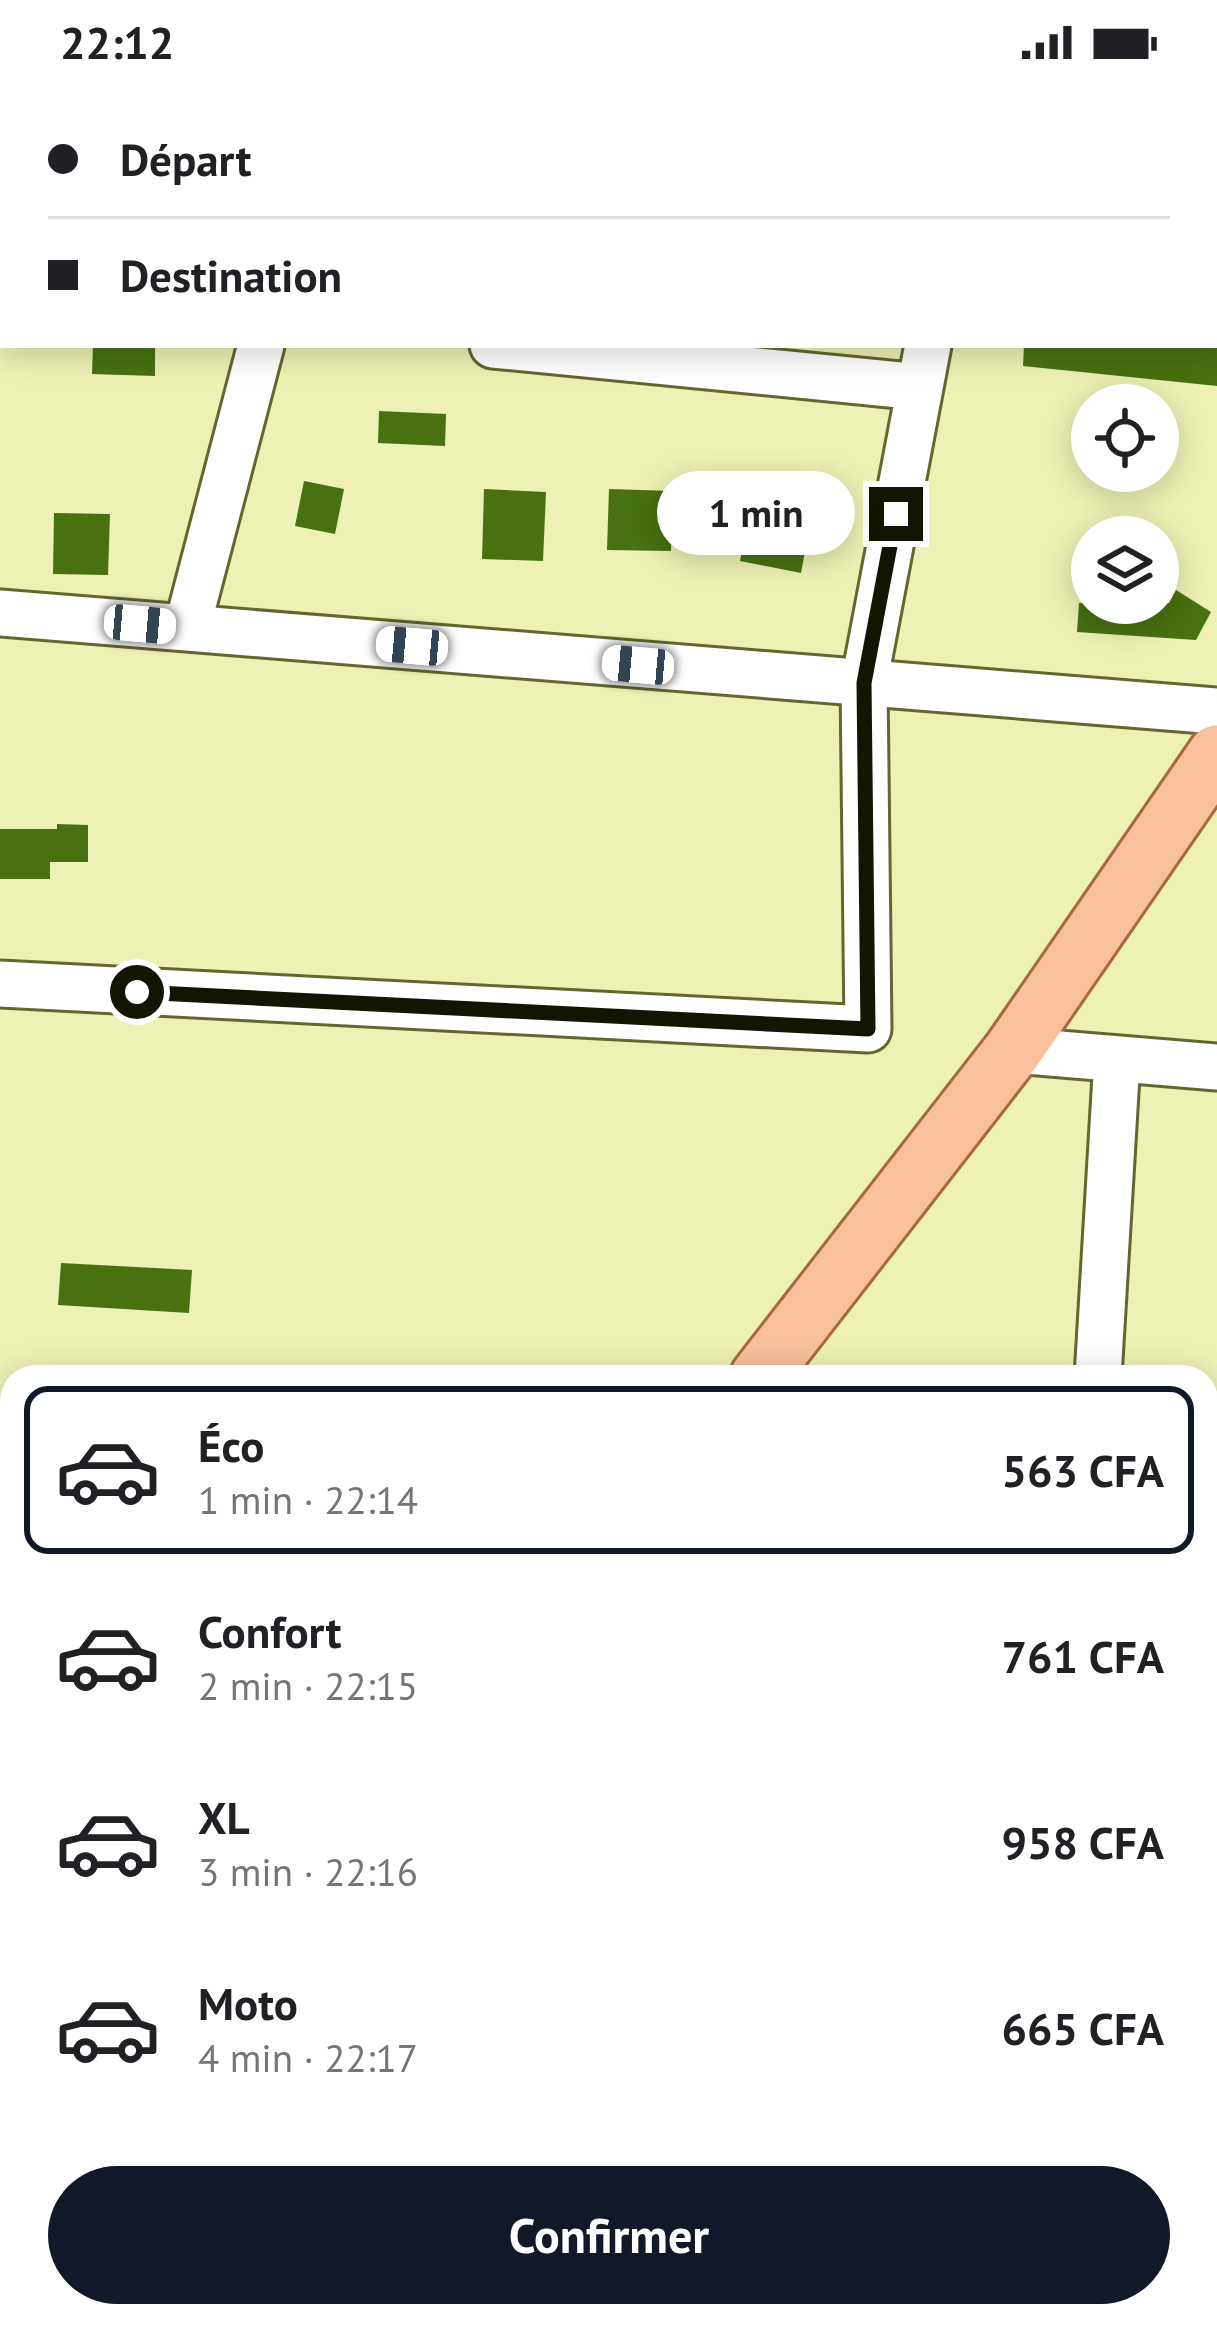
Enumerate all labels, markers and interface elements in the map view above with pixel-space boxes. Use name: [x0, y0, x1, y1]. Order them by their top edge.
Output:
text: 22:12: [60, 13, 174, 71]
text: Départ: [120, 130, 251, 188]
text: Destination: [120, 246, 342, 304]
map controls: [1071, 384, 1179, 624]
button: locate: [1071, 384, 1179, 492]
callout: 1 min: [656, 472, 854, 556]
text: 1 min: [708, 487, 804, 538]
route end: [869, 487, 923, 541]
button: layers: [1071, 516, 1179, 624]
car: [103, 603, 177, 645]
car: [375, 625, 449, 667]
car: [601, 644, 675, 686]
route start: [110, 965, 164, 1019]
icon: car: [54, 1416, 162, 1524]
text: Éco: [198, 1416, 264, 1474]
text: 563 CFA: [1001, 1441, 1164, 1499]
text: 1 min · 22:14: [198, 1474, 418, 1525]
icon: car: [54, 1602, 162, 1710]
text: Confort: [198, 1602, 341, 1660]
text: 761 CFA: [1001, 1627, 1164, 1685]
text: 2 min · 22:15: [198, 1660, 418, 1711]
icon: car: [54, 1788, 162, 1896]
text: XL: [198, 1788, 250, 1846]
text: 958 CFA: [1001, 1813, 1164, 1871]
text: 3 min · 22:16: [198, 1846, 418, 1897]
icon: car: [54, 1974, 162, 2082]
text: Moto: [198, 1974, 298, 2032]
text: 665 CFA: [1001, 1999, 1164, 2057]
text: 4 min · 22:17: [198, 2032, 418, 2083]
button: Confirmer: [48, 2166, 1170, 2304]

